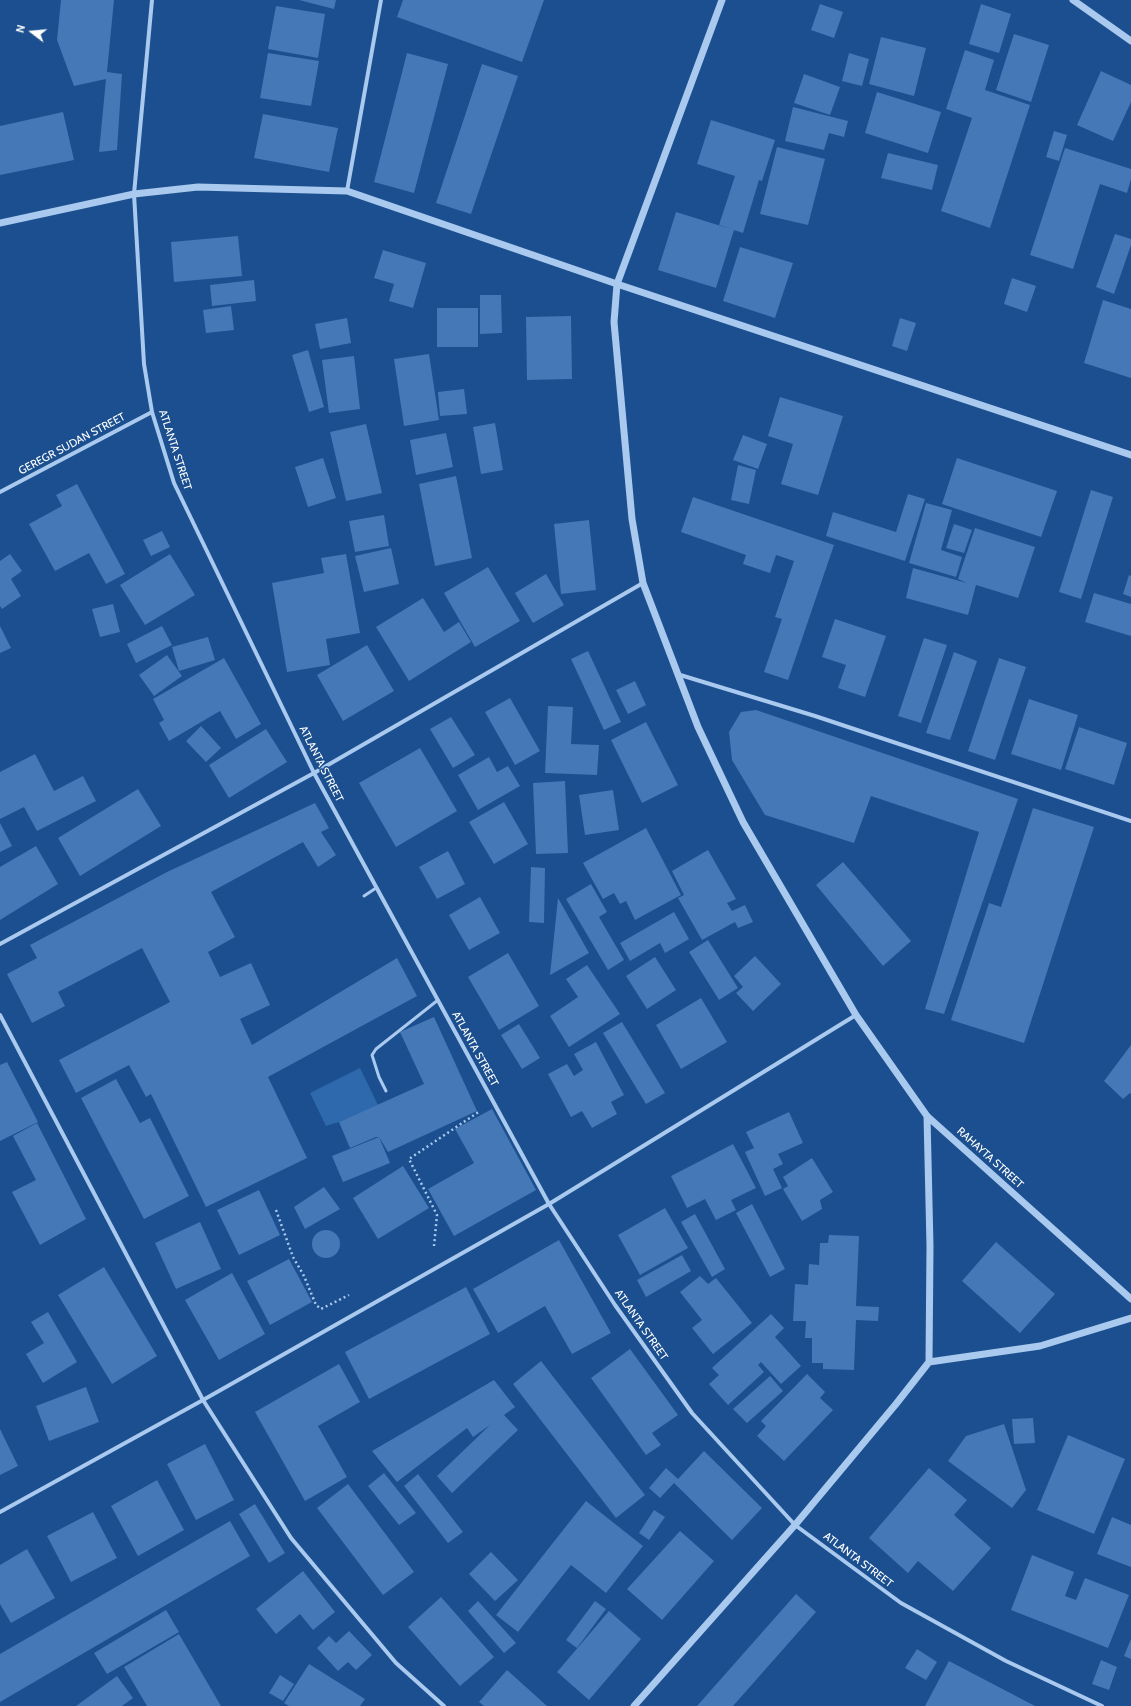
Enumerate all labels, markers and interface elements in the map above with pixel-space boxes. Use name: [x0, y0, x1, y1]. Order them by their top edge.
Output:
north arrow: [12, 12, 52, 52]
text: N: [13, 23, 28, 34]
street label: ATLANTA STREET: [156, 408, 194, 492]
street label: GEREGR SUDAN STREET: [16, 410, 128, 478]
street label: ATLANTA STREET: [296, 724, 346, 804]
street label: ATLANTA STREET: [449, 1009, 501, 1089]
street label: RAHAYTA STREET: [954, 1125, 1026, 1191]
street label: ATLANTA STREET: [612, 1287, 670, 1363]
street label: ATLANTA STREET: [821, 1530, 895, 1590]

